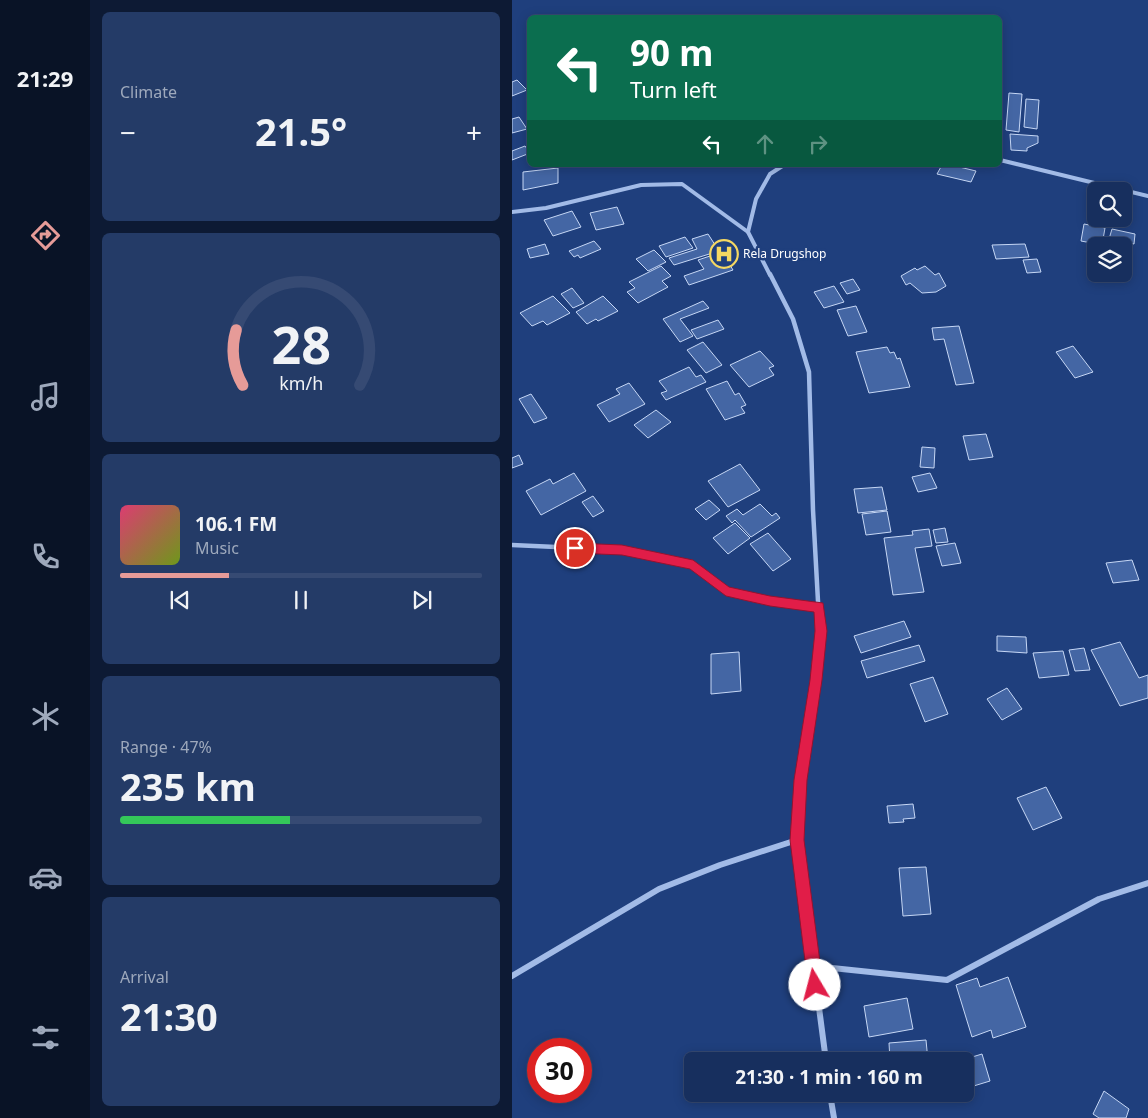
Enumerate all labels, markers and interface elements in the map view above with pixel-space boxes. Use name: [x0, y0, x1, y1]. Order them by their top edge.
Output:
text: 90 m: [630, 29, 713, 76]
icon: left: [547, 35, 612, 100]
text: 21:29: [17, 63, 73, 93]
text: Turn left: [630, 74, 717, 104]
text: Climate: [120, 81, 177, 103]
text: 21.5°: [255, 105, 347, 157]
text: −: [120, 113, 136, 151]
text: +: [466, 113, 482, 151]
icon: left: [698, 130, 726, 158]
icon: ahead: [751, 130, 779, 158]
icon: right: [804, 130, 832, 158]
map controls: [1087, 182, 1132, 282]
button: search: [1087, 182, 1132, 227]
icon: directions: [28, 218, 63, 253]
button: layers: [1087, 237, 1132, 282]
hospital icon: Rela Drugshop: [709, 239, 739, 269]
place label: Rela Drugshop: [743, 245, 827, 262]
text: 28: [271, 308, 331, 379]
text: km/h: [279, 371, 323, 395]
icon: music: [28, 379, 63, 414]
text: 106.1 FM: [195, 511, 277, 537]
pin: [554, 527, 596, 569]
icon: arrive: [561, 534, 589, 562]
text: Music: [195, 537, 239, 559]
icon: phone: [28, 539, 63, 574]
icon: previous: [166, 586, 194, 614]
icon: pause: [287, 586, 315, 614]
icon: next: [408, 586, 436, 614]
icon: climate: [28, 699, 63, 734]
text: Range · 47%: [120, 736, 212, 758]
text: 235 km: [120, 760, 256, 812]
icon: car: [28, 860, 63, 895]
position arrow: [788, 958, 840, 1010]
text: Arrival: [120, 966, 169, 988]
text: 21:30: [120, 990, 218, 1042]
icon: filters: [28, 1020, 63, 1055]
speed limit sign: 30: [527, 1038, 592, 1103]
text: 21:30 · 1 min · 160 m: [735, 1064, 923, 1090]

